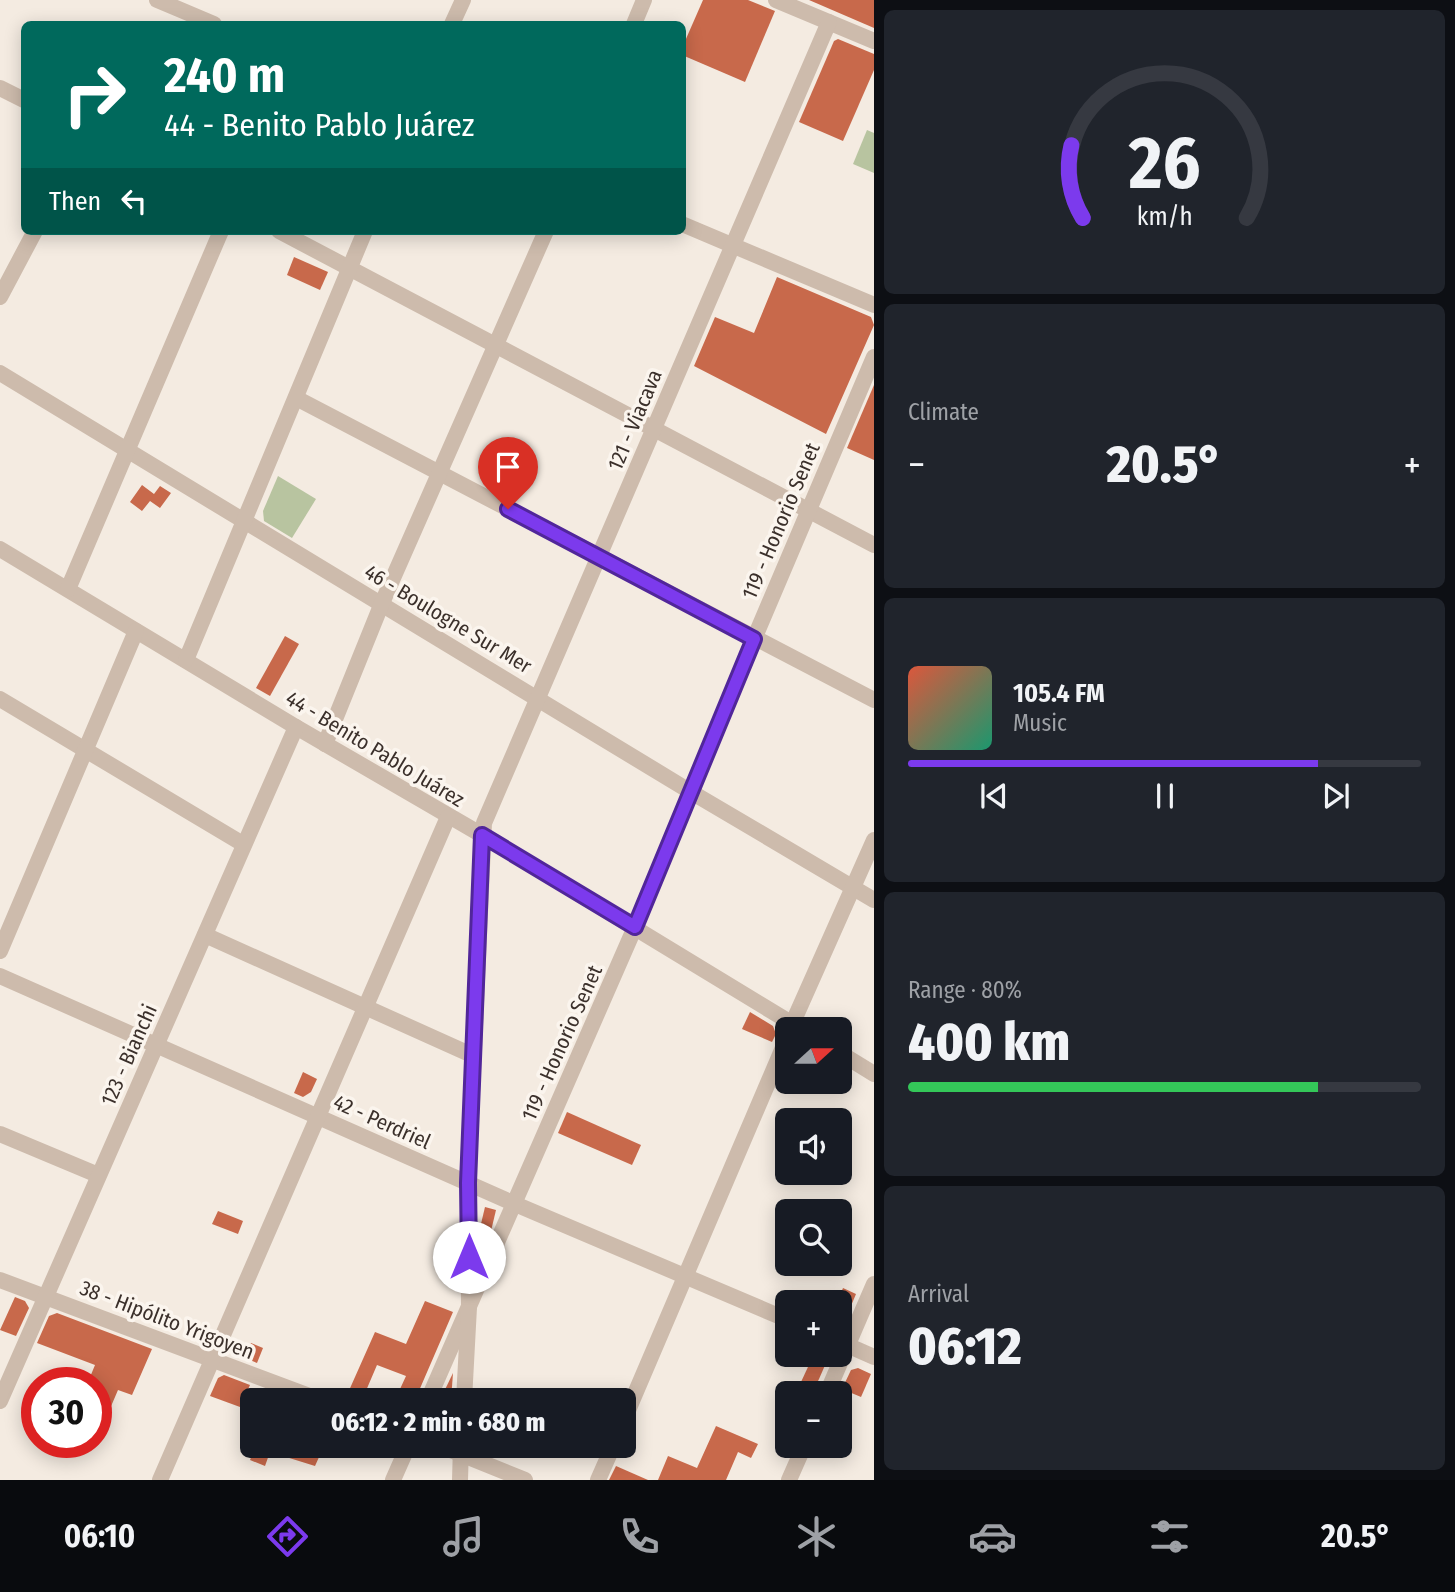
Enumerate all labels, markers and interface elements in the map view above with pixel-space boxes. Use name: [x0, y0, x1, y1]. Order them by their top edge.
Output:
text: 240 m: [164, 46, 285, 105]
icon: right: [49, 49, 140, 140]
text: 44 - Benito Pablo Juárez: [164, 106, 474, 144]
text: 26: [1128, 120, 1200, 207]
icon: left: [115, 182, 153, 220]
text: Then: [49, 186, 101, 217]
text: km/h: [1137, 202, 1192, 232]
street label: 121 - Viacava: [602, 366, 668, 474]
text: Climate: [908, 398, 979, 426]
text: 20.5°: [1107, 433, 1222, 496]
pin: [478, 437, 538, 509]
street label: 119 - Honorio Senet: [736, 439, 826, 603]
text: −: [908, 442, 925, 488]
text: +: [1404, 442, 1421, 488]
icon: arrive: [489, 448, 527, 486]
street label: 46 - Boulogne Sur Mer: [360, 559, 537, 680]
text: 105.4 FM: [1013, 678, 1105, 709]
street label: 44 - Benito Pablo Juárez: [281, 685, 469, 813]
text: Music: [1013, 709, 1067, 737]
icon: previous: [975, 777, 1013, 815]
icon: pause: [1146, 777, 1184, 815]
icon: next: [1317, 777, 1355, 815]
street label: 119 - Honorio Senet: [516, 961, 608, 1125]
text: Range · 80%: [908, 976, 1022, 1004]
street label: 123 - Bianchi: [95, 1000, 163, 1110]
text: 400 km: [908, 1011, 1070, 1074]
north arrow: [775, 1017, 852, 1094]
map controls: [775, 1017, 852, 1458]
street label: 42 - Perdriel: [329, 1089, 435, 1155]
button: sound: [775, 1108, 852, 1185]
button: search: [775, 1199, 852, 1276]
position arrow: [432, 1220, 506, 1294]
street label: 38 - Hipólito Yrigoyen: [76, 1275, 258, 1365]
text: Arrival: [908, 1280, 969, 1308]
button: +: [775, 1290, 852, 1367]
text: 06:12: [908, 1315, 1022, 1378]
speed limit sign: 30: [21, 1367, 112, 1458]
button: −: [775, 1381, 852, 1458]
text: 06:12 · 2 min · 680 m: [331, 1407, 545, 1438]
icon: directions: [263, 1512, 312, 1561]
icon: music: [439, 1512, 488, 1561]
icon: phone: [615, 1512, 664, 1561]
icon: climate: [792, 1512, 841, 1561]
icon: car: [968, 1512, 1017, 1561]
icon: filters: [1145, 1512, 1194, 1561]
text: 06:10: [64, 1517, 135, 1555]
text: 20.5°: [1321, 1517, 1391, 1555]

